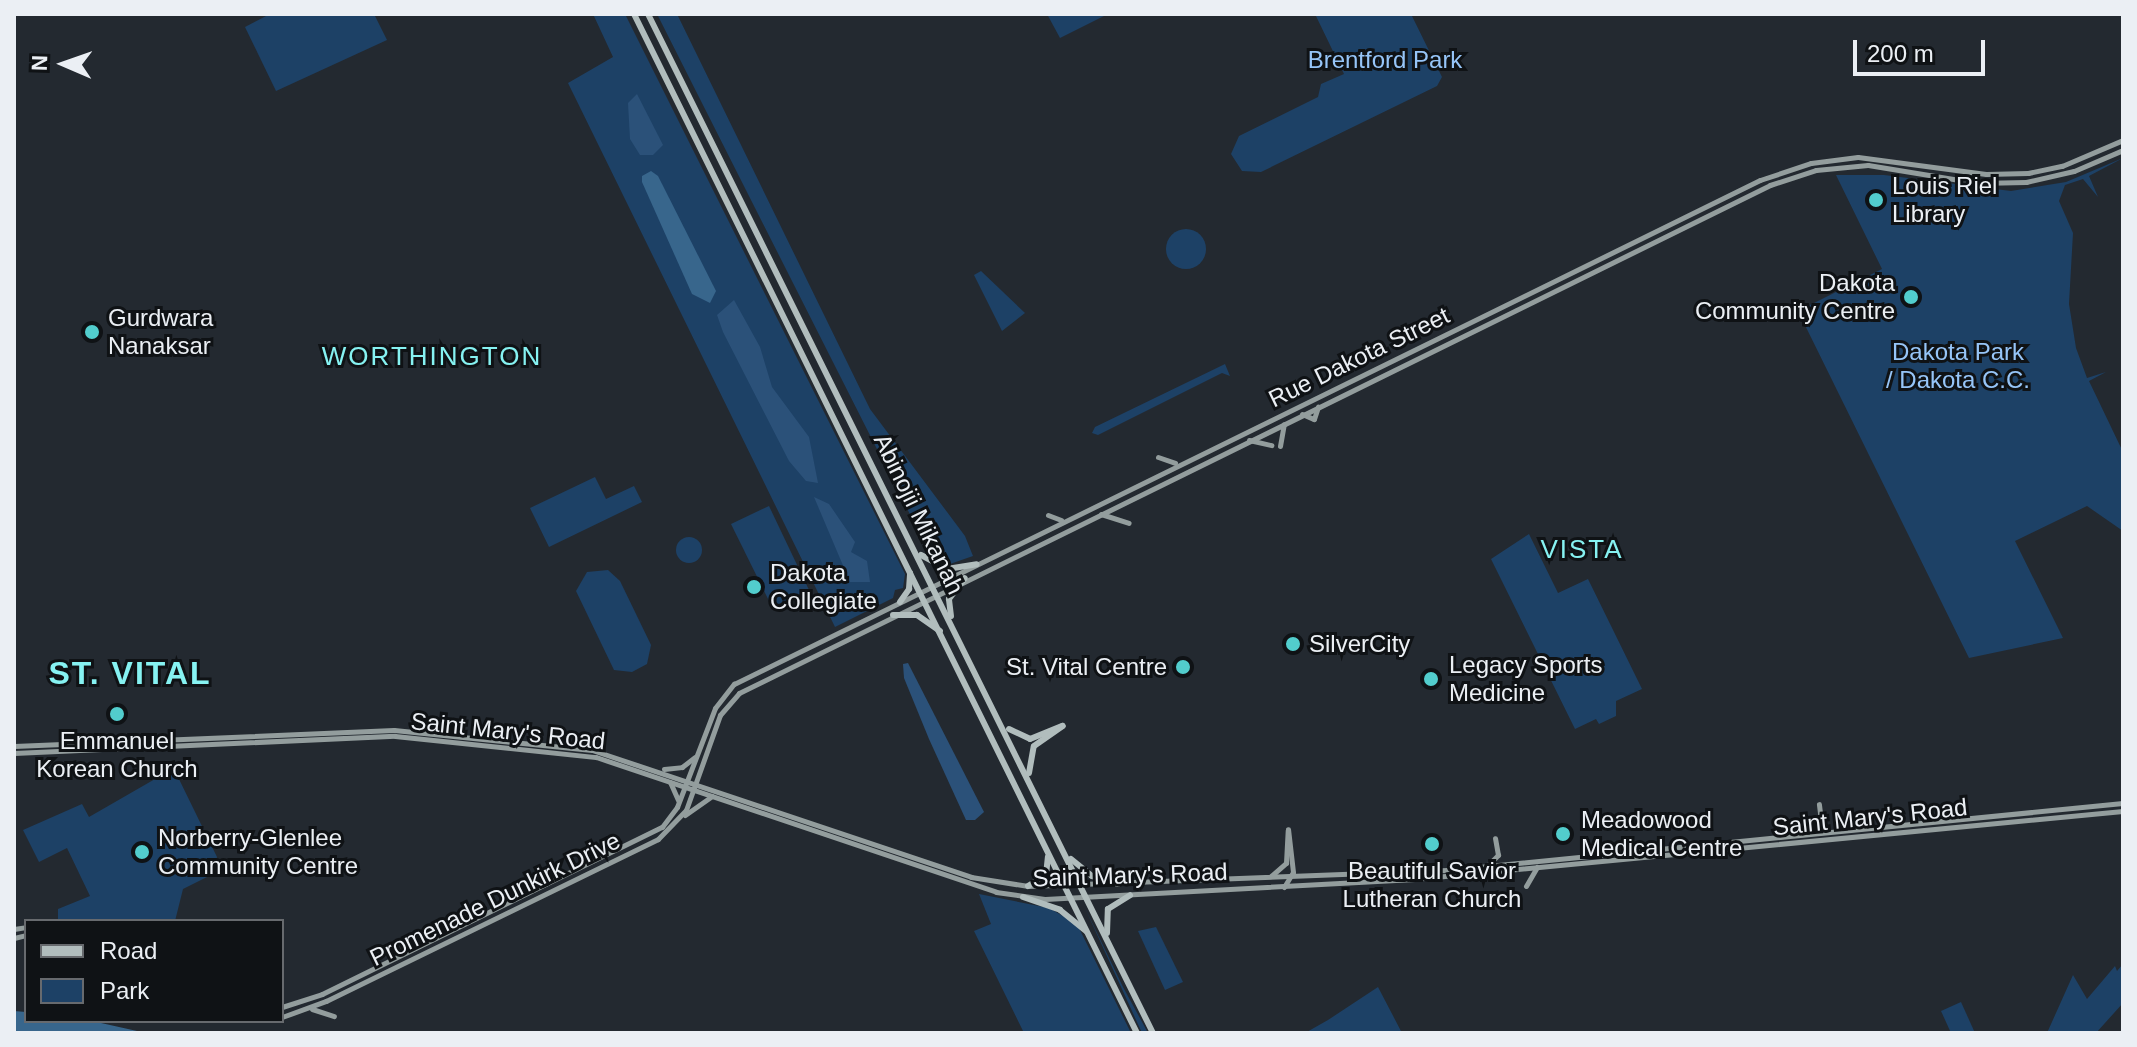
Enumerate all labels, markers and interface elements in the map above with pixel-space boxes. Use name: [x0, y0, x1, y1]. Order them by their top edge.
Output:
north arrow: [24, 24, 104, 104]
scale bar: [1857, 24, 1989, 74]
text: 200 m: [1867, 40, 1934, 67]
park label: Brentford Park: [1308, 46, 1462, 74]
text: N: [27, 55, 52, 72]
place label: Louis Riel Library: [1892, 172, 1997, 228]
marker: Louis Riel Library: [1867, 191, 1885, 209]
place label: Dakota Community Centre: [1695, 269, 1895, 325]
marker: Dakota Community Centre: [1902, 288, 1920, 306]
street label: Rue Dakota Street: [1264, 301, 1454, 413]
place label: Gurdwara Nanaksar: [108, 304, 213, 360]
marker: Gurdwara Nanaksar: [83, 323, 101, 341]
park label: Dakota Park / Dakota C.C.: [1886, 338, 2030, 394]
district label: WORTHINGTON: [322, 341, 542, 373]
street label: Abinojii Mikanah: [868, 429, 970, 599]
district label: VISTA: [1540, 534, 1624, 566]
place label: Dakota Collegiate: [770, 559, 877, 615]
marker: Dakota Collegiate: [745, 578, 763, 596]
place label: SilverCity: [1309, 630, 1410, 658]
marker: SilverCity: [1284, 635, 1302, 653]
place label: Legacy Sports Medicine: [1449, 651, 1602, 707]
place label: St. Vital Centre: [1006, 653, 1167, 681]
district label: ST. VITAL: [48, 654, 212, 692]
marker: St. Vital Centre: [1174, 658, 1192, 676]
marker: Legacy Sports Medicine: [1420, 668, 1442, 690]
marker: Emmanuel Korean Church: [108, 705, 126, 723]
street label: Saint Mary's Road: [409, 706, 607, 756]
place label: Emmanuel Korean Church: [36, 727, 198, 783]
street label: Saint Mary's Road: [1771, 792, 1969, 842]
place label: Meadowood Medical Centre: [1581, 806, 1742, 862]
marker: Meadowood Medical Centre: [1552, 823, 1574, 845]
place label: Norberry-Glenlee Community Centre: [158, 824, 358, 880]
street label: Promenade Dunkirk Drive: [365, 826, 625, 972]
marker: Beautiful Savior Lutheran Church: [1423, 835, 1441, 853]
marker: Norberry-Glenlee Community Centre: [133, 843, 151, 861]
street label: Saint Mary's Road: [1032, 857, 1228, 893]
place label: Beautiful Savior Lutheran Church: [1343, 857, 1521, 913]
legend: [24, 919, 284, 1023]
text: Road: [100, 937, 157, 964]
text: Park: [100, 977, 149, 1004]

